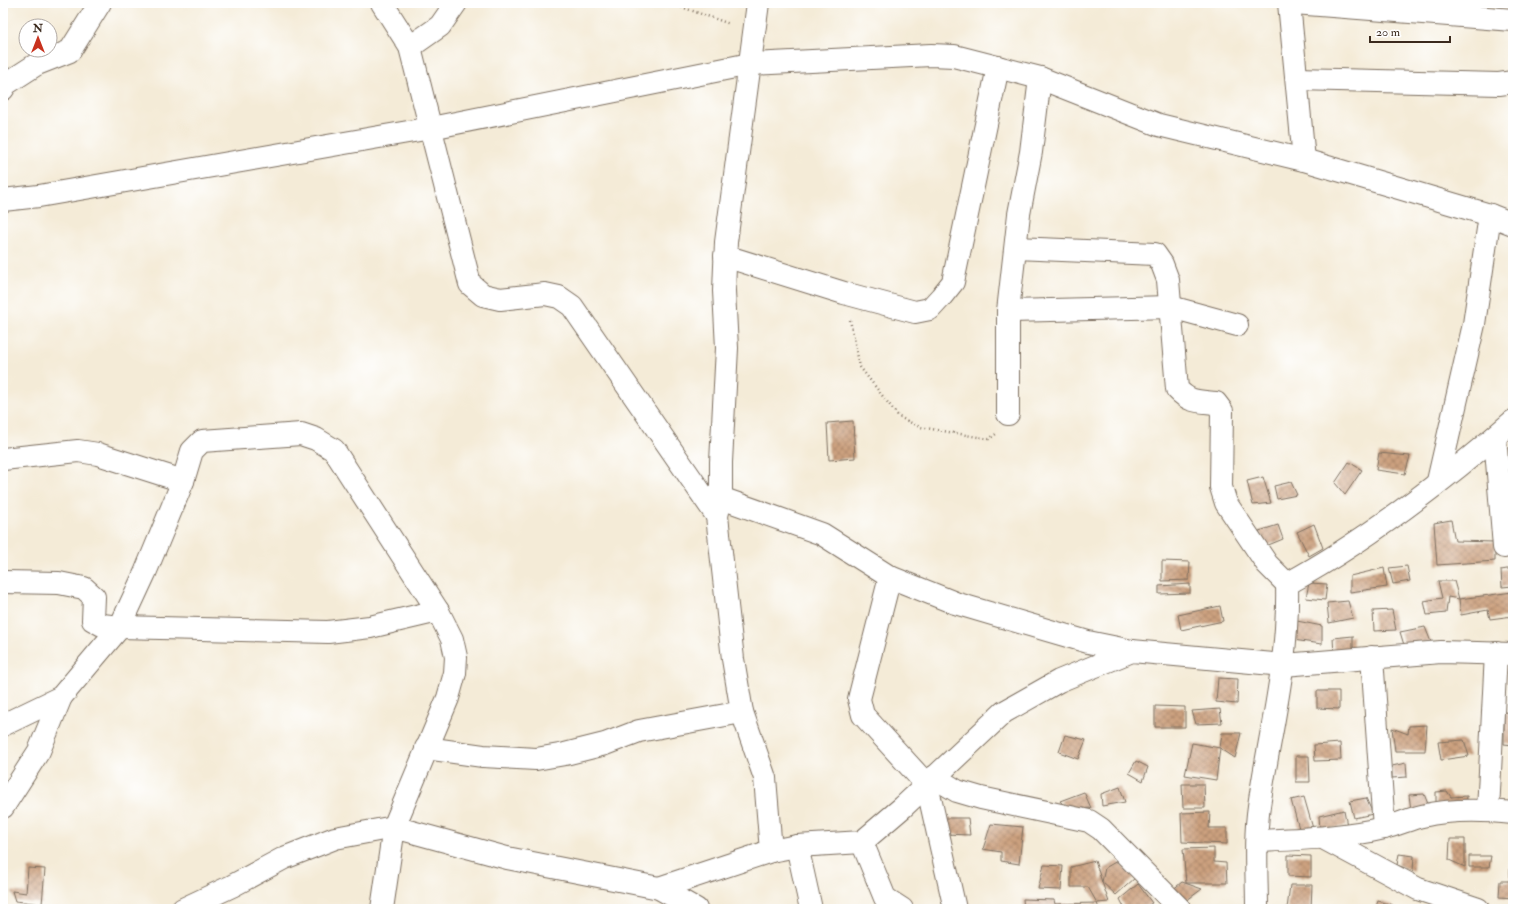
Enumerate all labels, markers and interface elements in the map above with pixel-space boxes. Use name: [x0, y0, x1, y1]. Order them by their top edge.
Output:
north arrow: [18, 18, 58, 58]
scale bar: [1370, 18, 1450, 44]
text: N: [32, 22, 44, 35]
text: 20 m: [1376, 25, 1401, 40]

